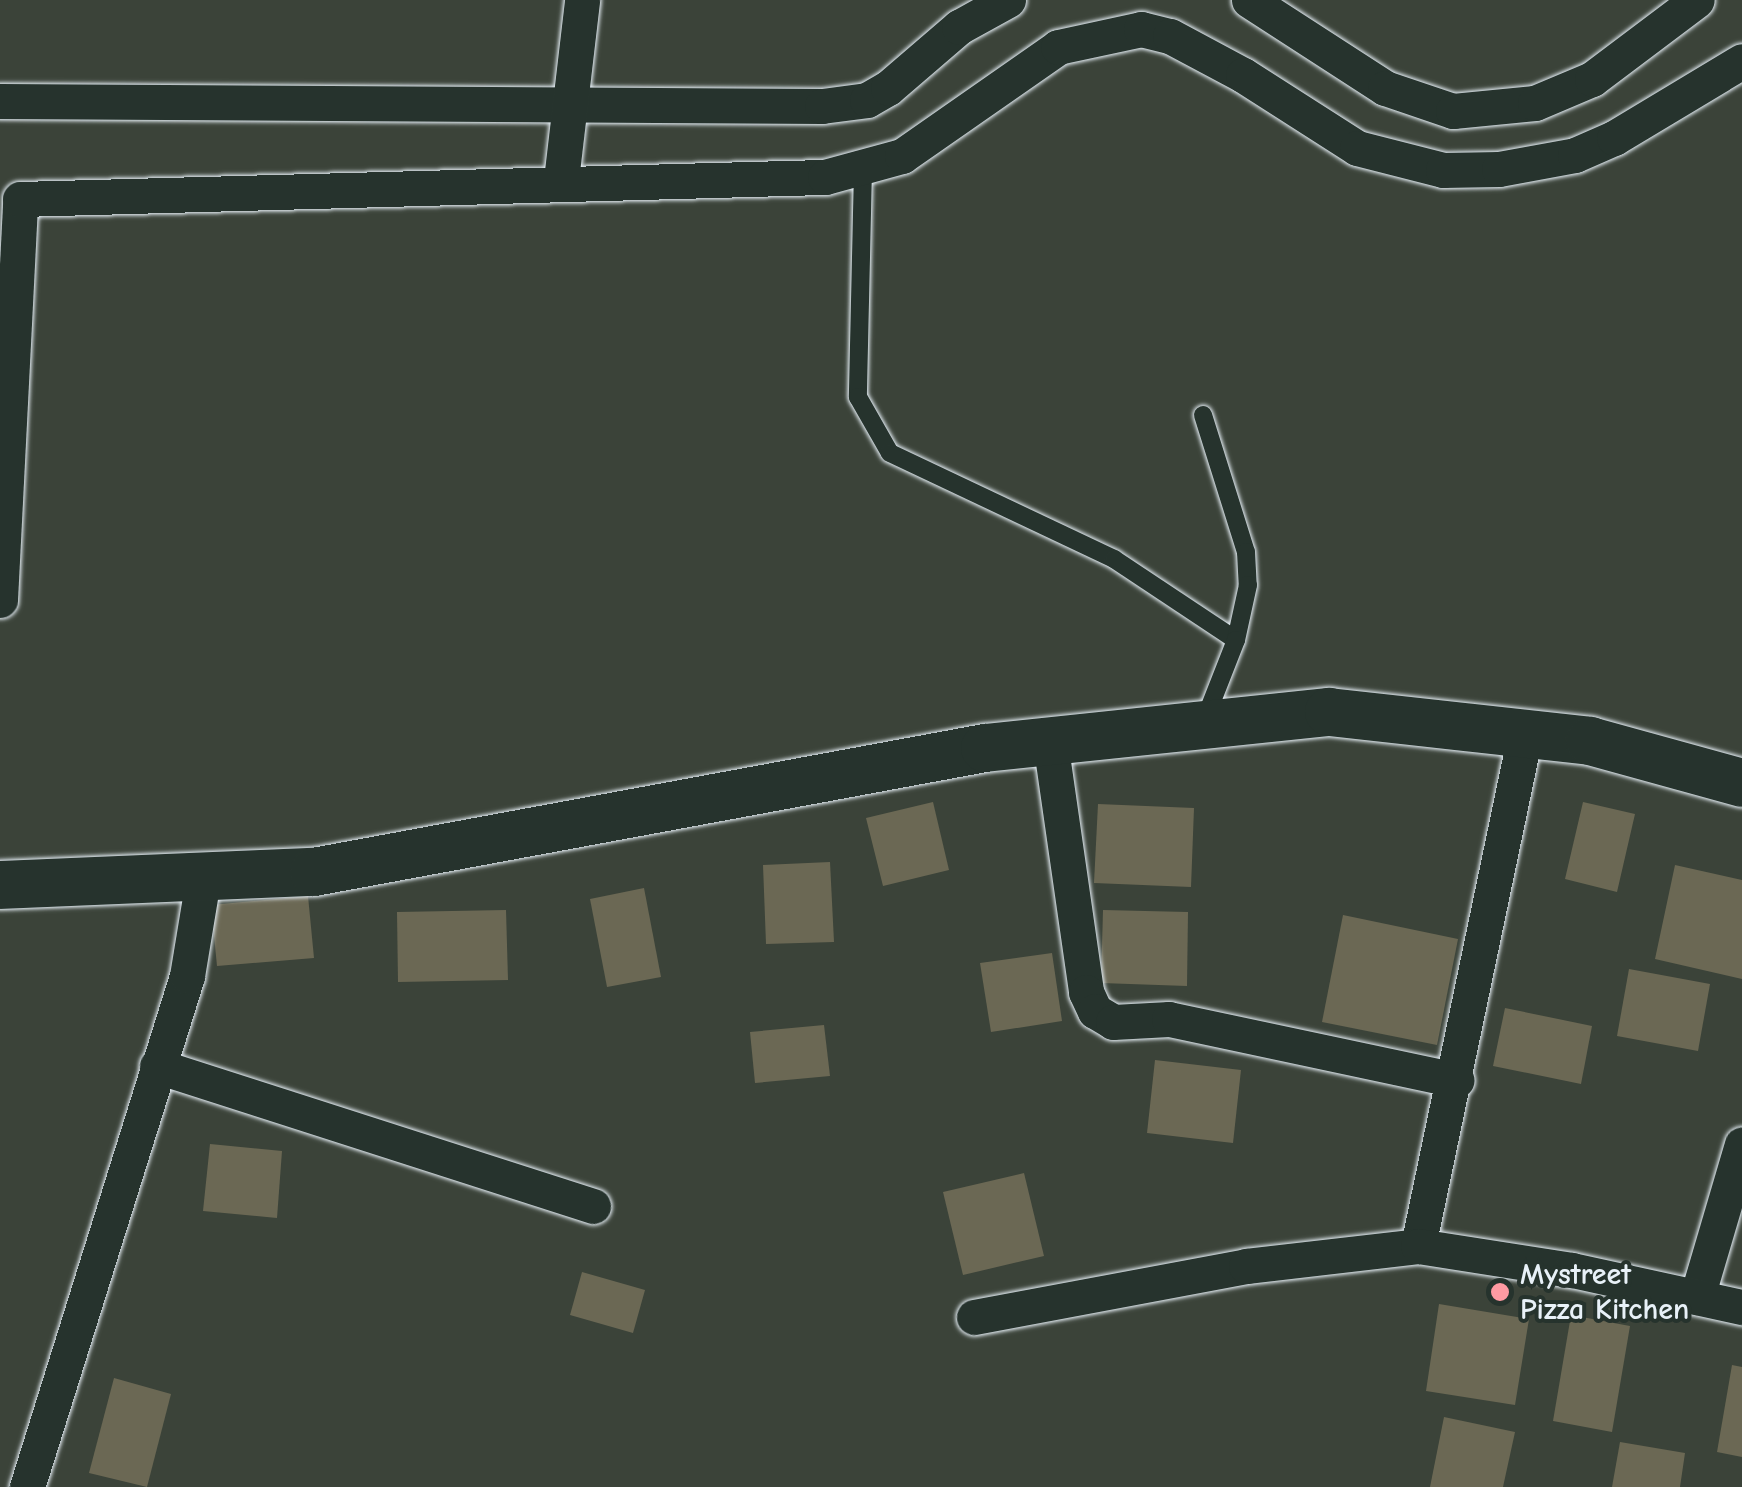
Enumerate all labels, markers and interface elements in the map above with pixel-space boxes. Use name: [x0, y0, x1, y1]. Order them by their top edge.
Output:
place label: Mystreet Pizza Kitchen: [1520, 1257, 1689, 1328]
marker: Mystreet Pizza Kitchen: [1489, 1281, 1511, 1303]

